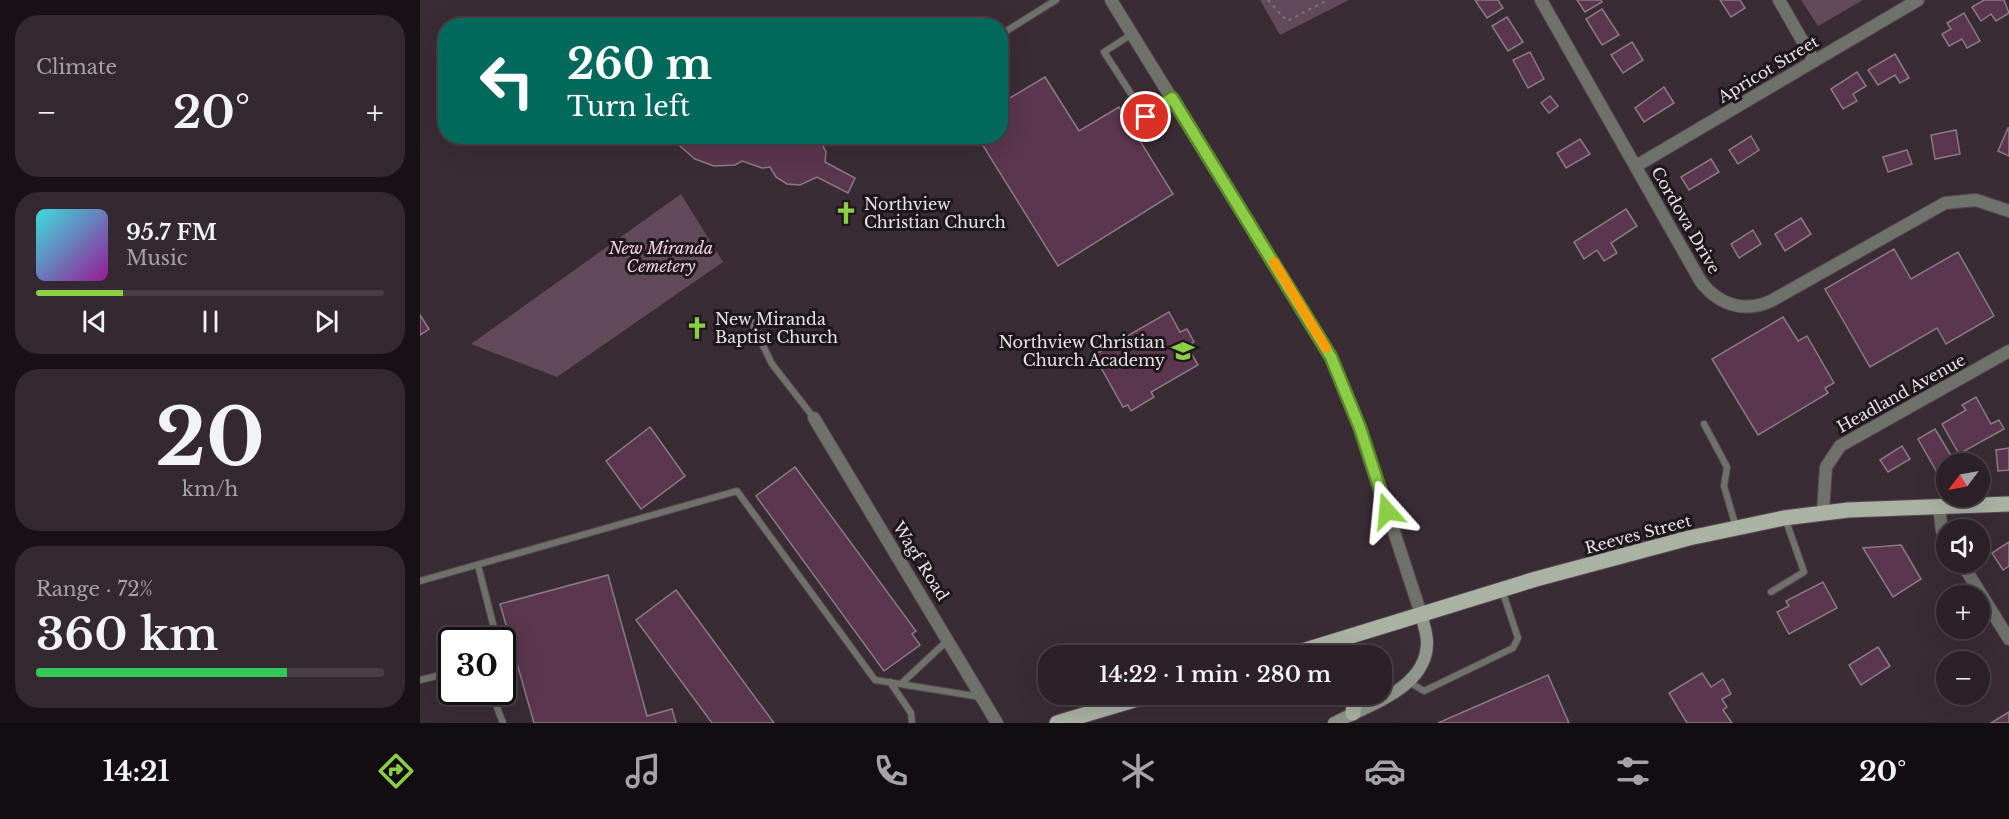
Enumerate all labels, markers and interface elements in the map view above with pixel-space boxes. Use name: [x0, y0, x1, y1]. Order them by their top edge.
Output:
street label: Apricot Street: [1713, 31, 1822, 107]
text: 260 m: [567, 38, 712, 90]
icon: left: [468, 42, 546, 120]
text: Climate: [36, 55, 117, 79]
text: 20°: [173, 84, 250, 140]
text: Turn left: [567, 90, 690, 123]
pin: [1120, 91, 1171, 142]
text: −: [36, 92, 57, 133]
text: +: [366, 92, 384, 133]
icon: arrive: [1129, 100, 1162, 133]
street label: Cordova Drive: [1647, 163, 1725, 277]
place label: Northview Christian Church: [864, 194, 1006, 232]
church icon: Northview Christian Church: [833, 200, 859, 226]
text: 95.7 FM: [126, 219, 217, 246]
park label: New Miranda Cemetery: [608, 238, 713, 276]
text: Music: [126, 246, 187, 270]
icon: previous: [78, 305, 111, 338]
icon: pause: [194, 305, 227, 338]
icon: next: [310, 305, 343, 338]
place label: New Miranda Baptist Church: [715, 309, 838, 347]
church icon: New Miranda Baptist Church: [684, 315, 710, 341]
place label: Northview Christian Church Academy: [999, 332, 1166, 370]
school or university icon: Northview Christian Church Academy: [1170, 338, 1196, 364]
street label: Headland Avenue: [1833, 349, 1969, 437]
text: 20: [155, 389, 265, 486]
north arrow: [1936, 453, 1990, 507]
map controls: [1936, 453, 1990, 705]
text: km/h: [182, 477, 238, 501]
position arrow: [1355, 479, 1419, 543]
street label: Reeves Street: [1583, 510, 1693, 558]
street label: Wagf Road: [888, 517, 953, 604]
button: sound: [1936, 519, 1990, 573]
text: Range · 72%: [36, 577, 153, 601]
button: +: [1936, 585, 1990, 639]
text: 360 km: [36, 606, 218, 662]
speed limit sign: 30: [438, 627, 516, 705]
button: −: [1936, 651, 1990, 705]
text: 14:22 · 1 min · 280 m: [1099, 661, 1331, 688]
icon: directions: [375, 750, 417, 792]
icon: music: [622, 750, 664, 792]
icon: phone: [870, 750, 912, 792]
icon: climate: [1117, 750, 1159, 792]
icon: car: [1364, 750, 1406, 792]
icon: filters: [1612, 750, 1654, 792]
text: 14:21: [103, 755, 169, 788]
text: 20°: [1859, 755, 1906, 788]

